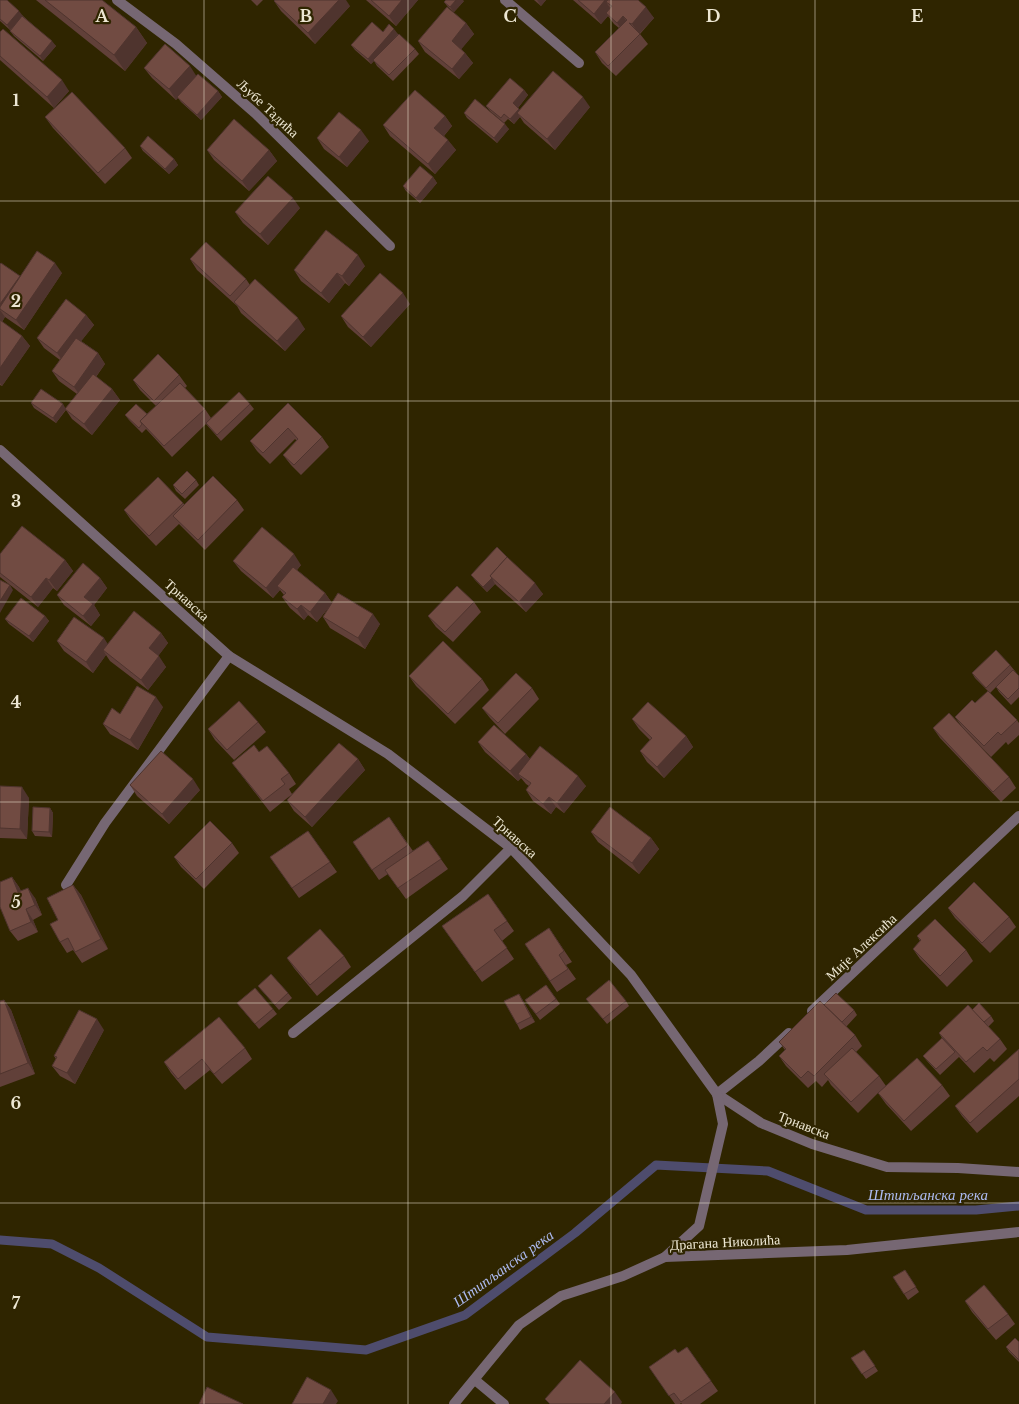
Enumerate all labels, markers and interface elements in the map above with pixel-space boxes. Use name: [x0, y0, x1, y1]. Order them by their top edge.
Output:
text: A: [95, 6, 110, 26]
text: B: [300, 6, 313, 26]
text: C: [503, 6, 517, 26]
text: D: [706, 6, 720, 26]
text: E: [911, 6, 923, 26]
street label: Љубе Тадића: [233, 75, 303, 142]
text: 1: [13, 90, 20, 110]
text: 2: [11, 291, 21, 311]
text: 3: [11, 491, 21, 511]
street label: Трнавска: [161, 575, 214, 625]
text: 4: [11, 692, 21, 712]
street label: Трнавска: [489, 812, 542, 862]
text: 5: [11, 892, 21, 912]
street label: Мије Алексића: [822, 909, 901, 985]
text: 6: [11, 1093, 22, 1113]
street label: Трнавска: [775, 1107, 833, 1143]
water label: Штипљанска река: [867, 1185, 988, 1204]
water label: Штипљанска река: [448, 1225, 557, 1311]
street label: Драгана Николића: [669, 1230, 781, 1254]
text: 7: [12, 1293, 21, 1313]

